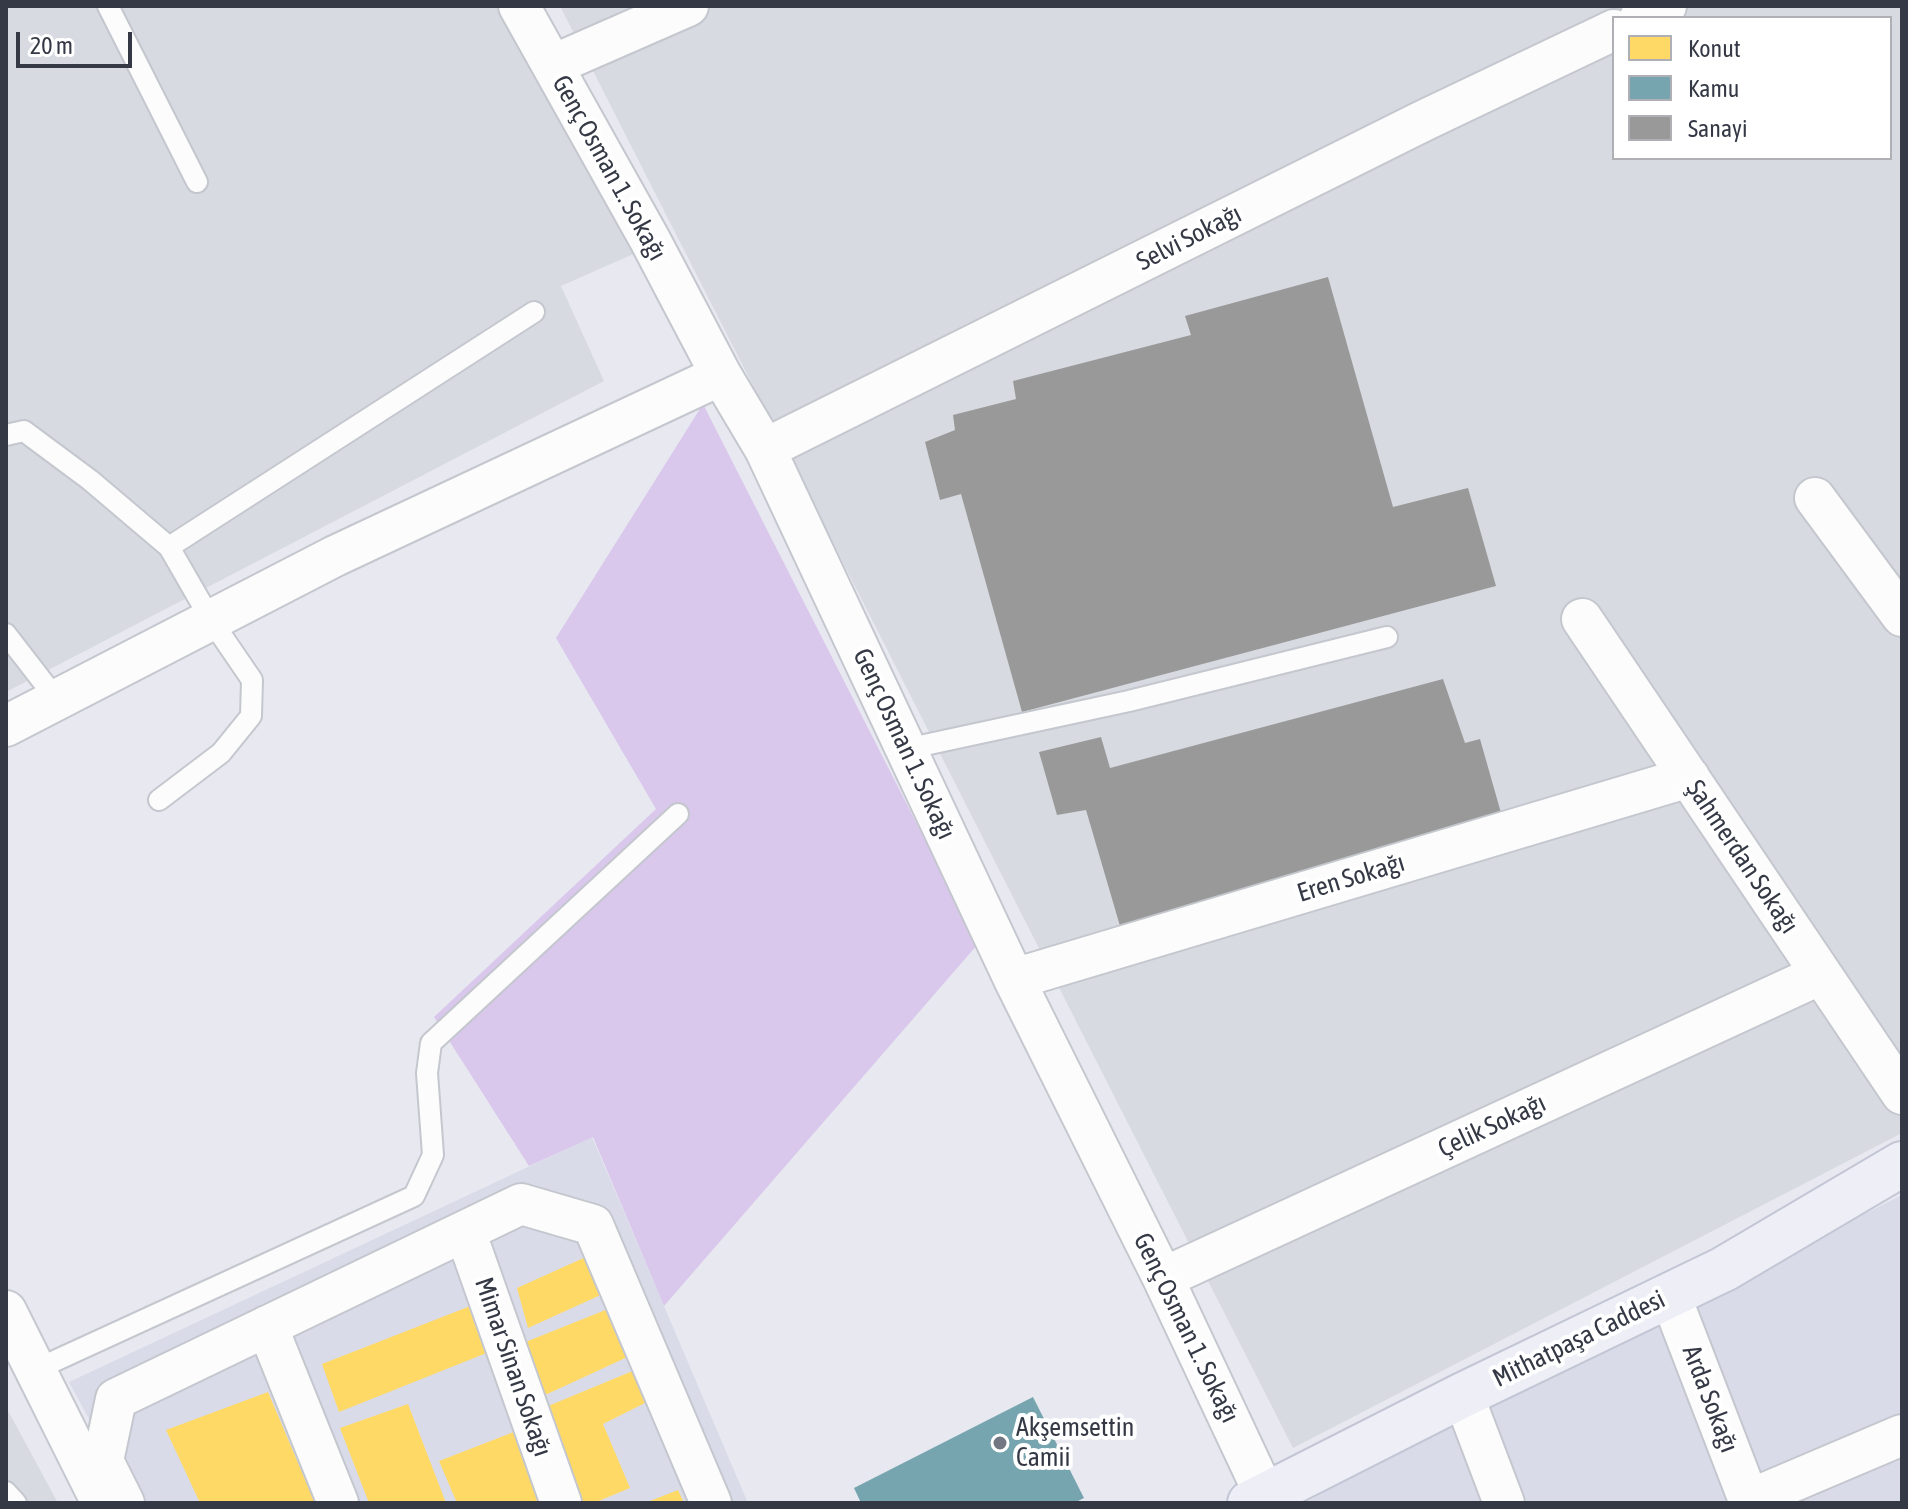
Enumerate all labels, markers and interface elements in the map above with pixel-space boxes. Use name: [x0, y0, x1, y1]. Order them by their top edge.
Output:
scale bar: [20, 16, 136, 66]
legend: [1612, 16, 1892, 160]
text: 20 m: [30, 32, 73, 59]
text: Konut: [1688, 35, 1741, 62]
street label: Genç Osman 1. Sokağı: [545, 70, 673, 266]
text: Kamu: [1688, 75, 1739, 102]
text: Sanayi: [1688, 115, 1747, 142]
street label: Selvi Sokağı: [1131, 198, 1247, 278]
street label: Genç Osman 1. Sokağı: [846, 644, 962, 844]
street label: Şahmerdan Sokağı: [1679, 774, 1805, 940]
street label: Eren Sokağı: [1294, 847, 1408, 909]
street label: Çelik Sokağı: [1433, 1088, 1551, 1164]
street label: Genç Osman 1. Sokağı: [1127, 1228, 1245, 1428]
street label: Mimar Sinan Sokağı: [468, 1273, 558, 1461]
street label: Mithatpaşa Caddesi: [1488, 1284, 1670, 1394]
street label: Arda Sokağı: [1675, 1341, 1745, 1457]
place label: Akşemsettin Camii: [1016, 1412, 1134, 1474]
marker: Akşemsettin Camii: [991, 1434, 1009, 1452]

